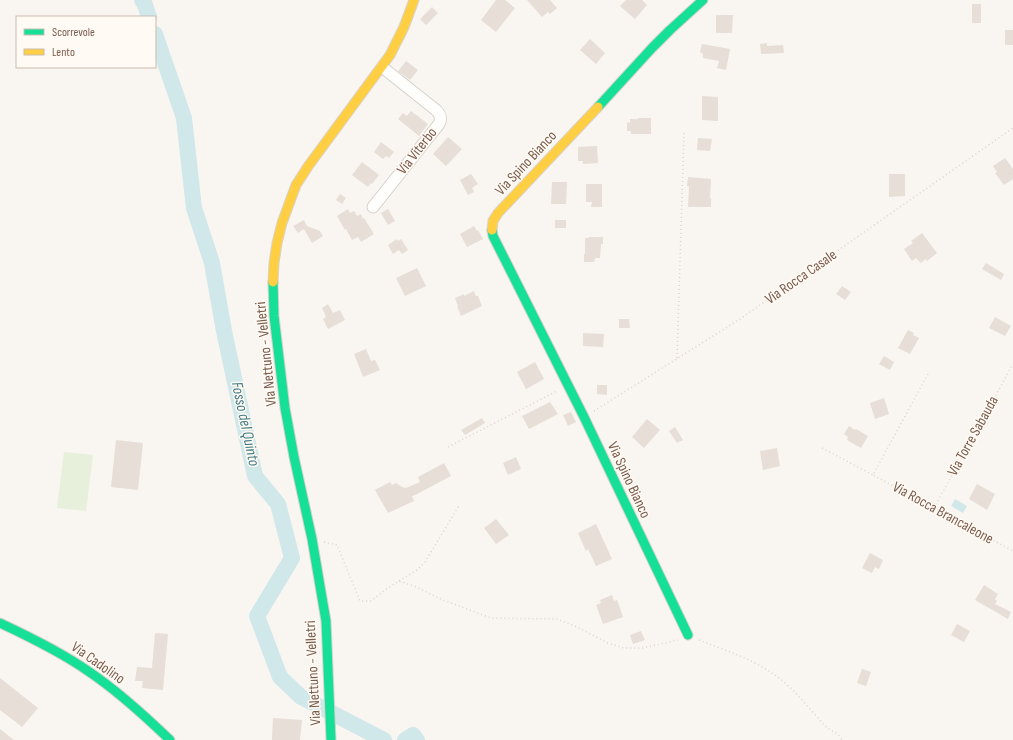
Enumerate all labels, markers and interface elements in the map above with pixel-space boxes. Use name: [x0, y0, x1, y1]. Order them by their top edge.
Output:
legend: [16, 16, 156, 68]
text: Scorrevole: [52, 25, 95, 40]
text: Lento: [52, 45, 75, 60]
street label: Via Viterbo: [393, 124, 441, 178]
street label: Via Spino Bianco: [491, 127, 561, 199]
street label: Via Rocca Casale: [761, 245, 841, 309]
street label: Via Nettuno - Velletri: [251, 300, 281, 407]
water label: Fosso del Quinto: [227, 380, 263, 468]
street label: Via Torre Sabauda: [943, 393, 1003, 479]
street label: Via Spino Bianco: [603, 439, 655, 521]
street label: Via Rocca Brancaleone: [889, 477, 997, 549]
street label: Via Nettuno - Velletri: [301, 620, 325, 726]
street label: Via Cadolino: [67, 638, 129, 688]

